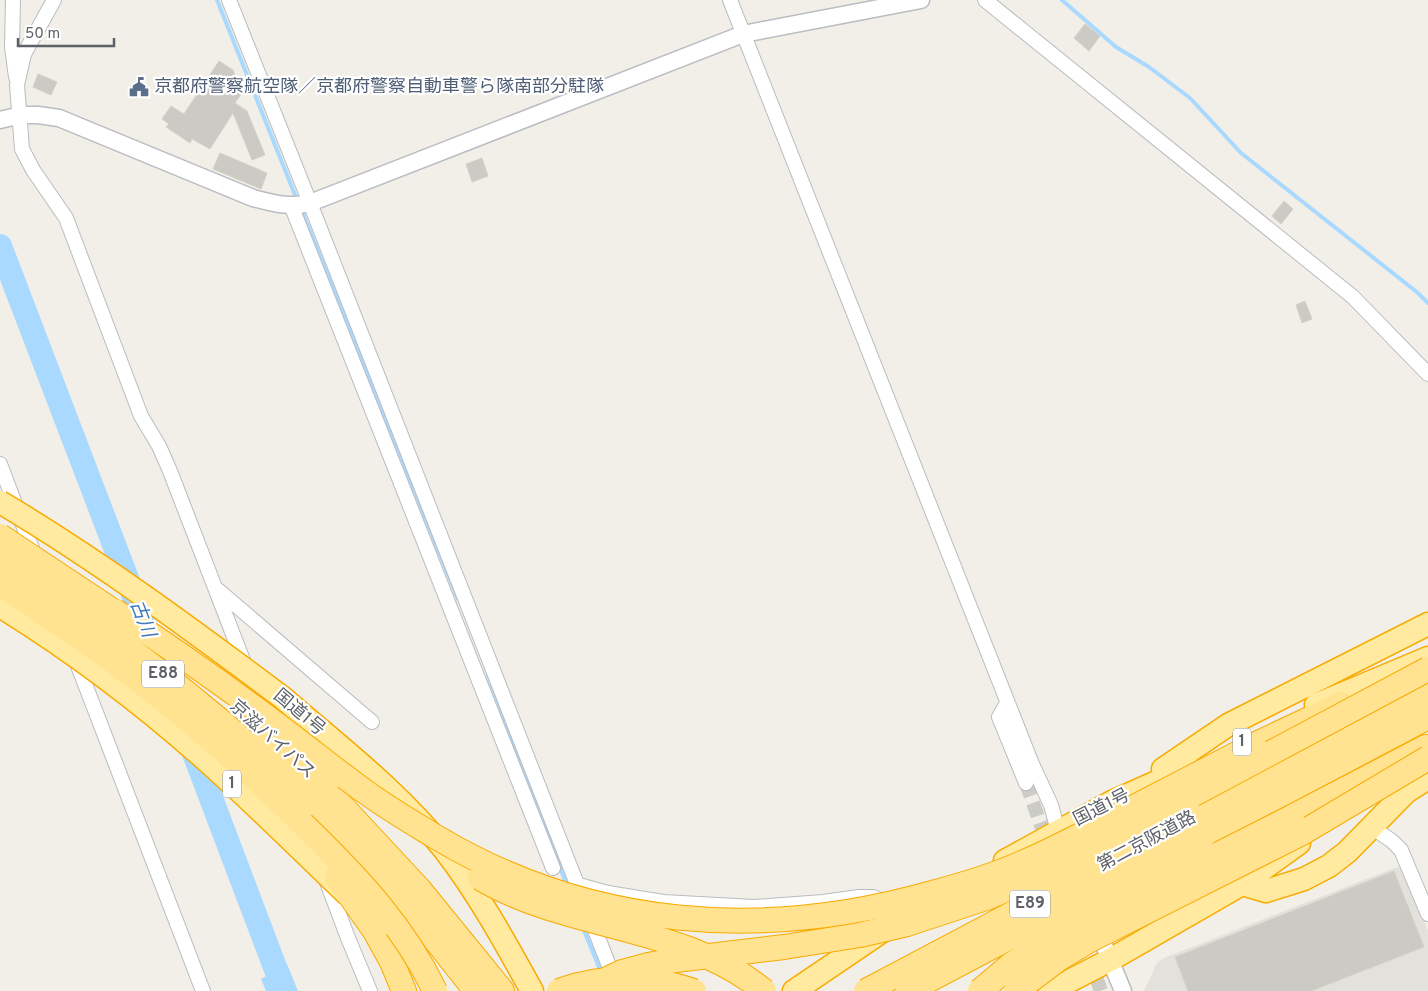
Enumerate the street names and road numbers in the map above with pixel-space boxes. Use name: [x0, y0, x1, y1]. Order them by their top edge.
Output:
road number: E88: [142, 661, 184, 688]
street label: 国道1号: [268, 685, 330, 741]
street label: 京滋バイパス: [224, 695, 320, 785]
road number: 1: [1233, 729, 1251, 756]
road number: 1: [223, 771, 241, 798]
street label: 国道1号: [1070, 784, 1134, 832]
street label: 第二京阪道路: [1094, 806, 1200, 878]
road number: E89: [1010, 891, 1050, 918]

